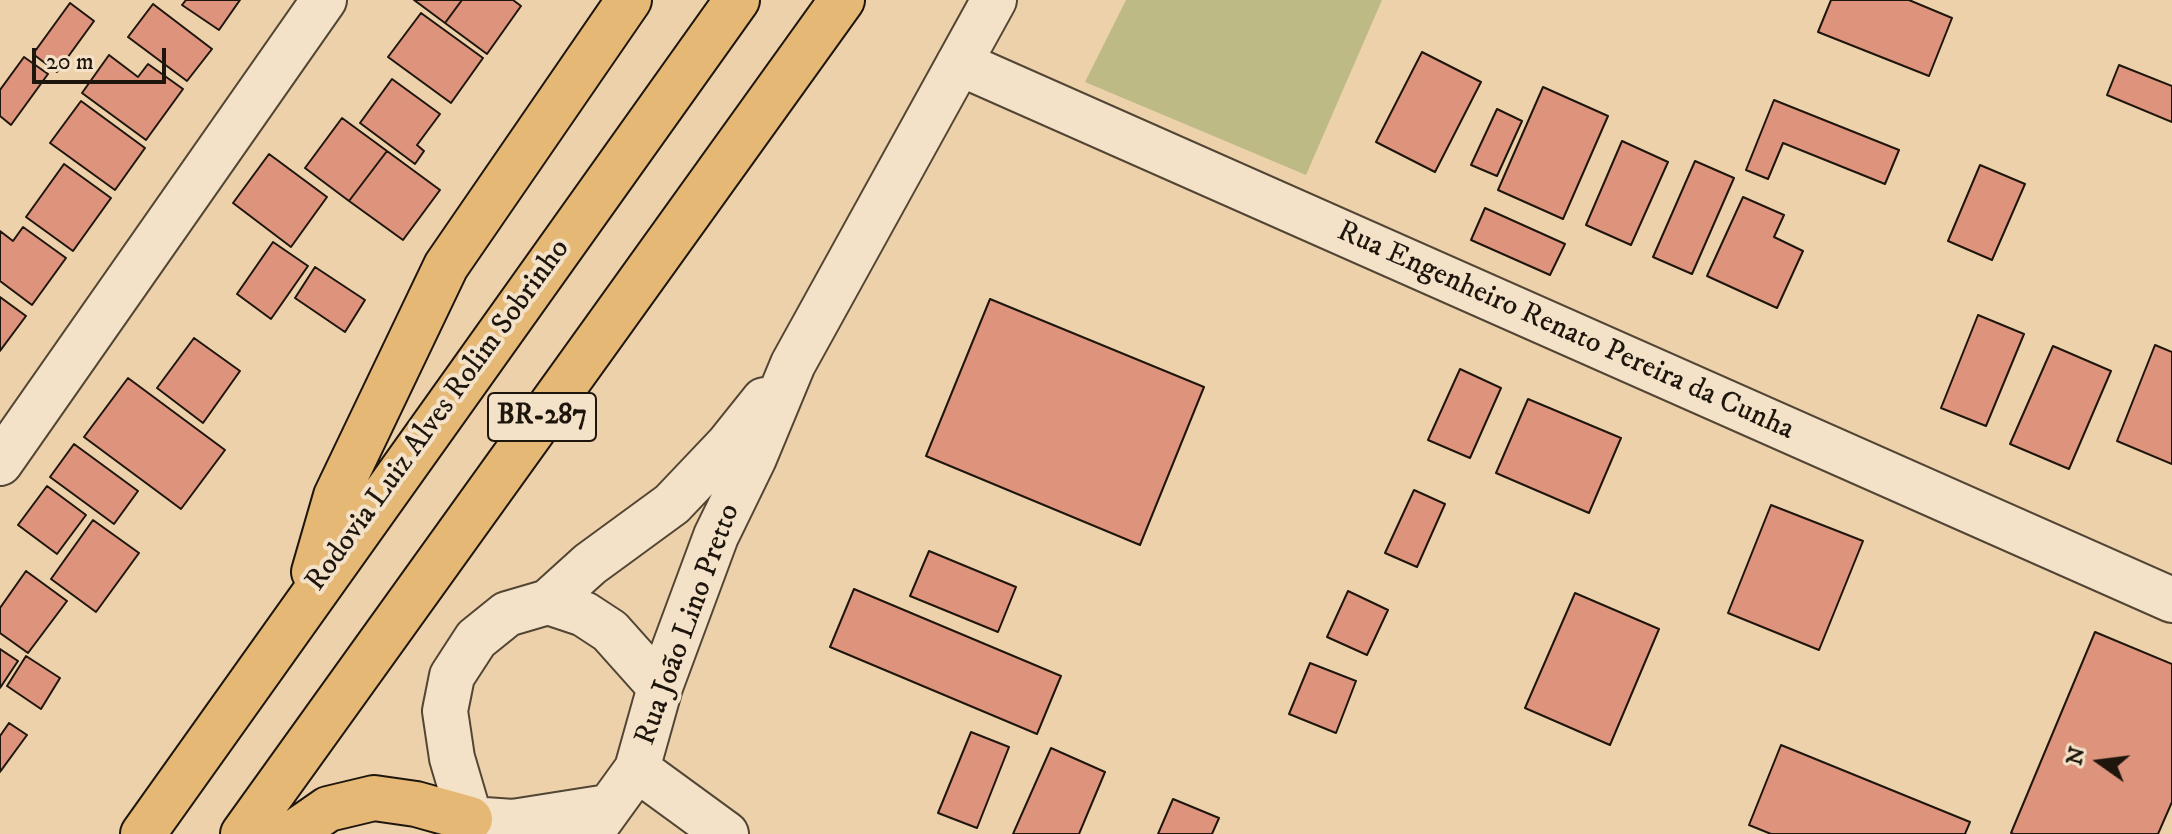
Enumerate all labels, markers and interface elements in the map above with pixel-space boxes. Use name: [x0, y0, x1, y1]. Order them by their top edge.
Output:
scale bar: [36, 32, 170, 82]
text: 20 m: [46, 47, 94, 77]
street label: Rua Engenheiro Renato Pereira da Cunha: [1331, 215, 1799, 449]
street label: Rodovia Luiz Alves Rolim Sobrinho: [299, 233, 579, 599]
road number: BR-287: [488, 393, 596, 441]
street label: Rua João Lino Pretto: [629, 499, 749, 751]
north arrow: [2060, 722, 2140, 802]
text: N: [2061, 744, 2092, 768]

